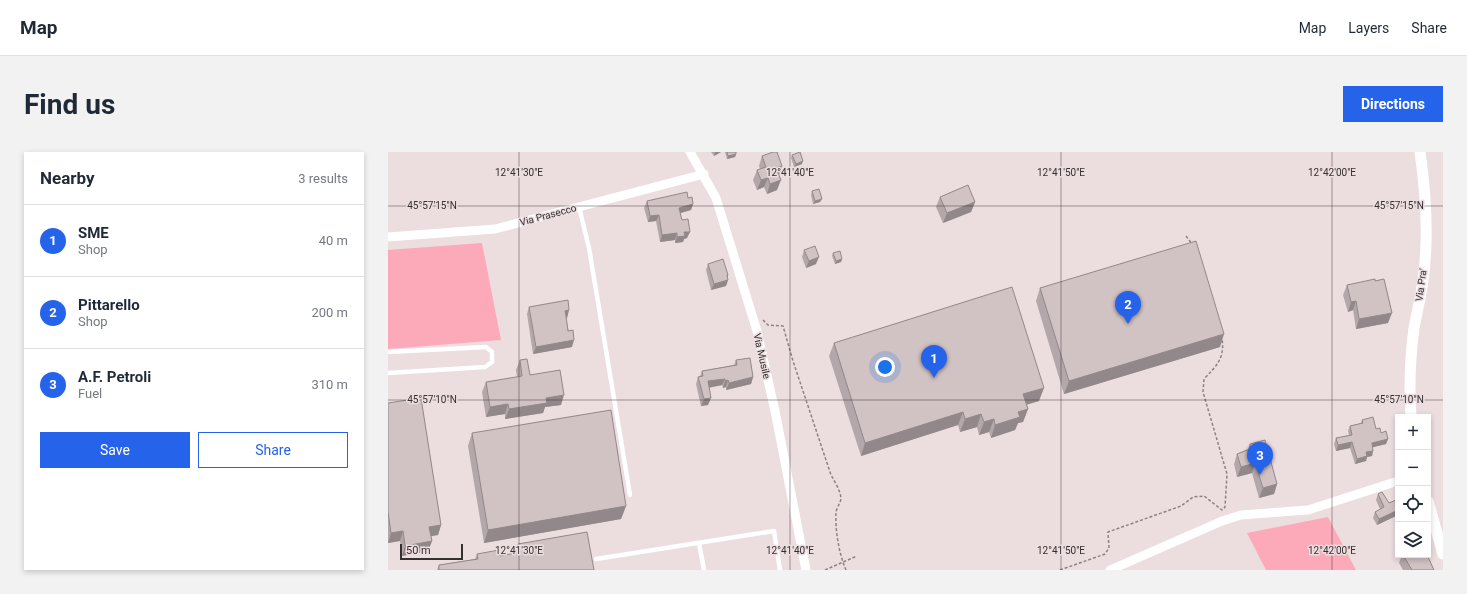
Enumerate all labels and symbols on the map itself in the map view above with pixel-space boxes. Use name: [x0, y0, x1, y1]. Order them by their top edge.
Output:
text: 12°41'30"E: [495, 167, 543, 178]
text: 12°41'40"E: [766, 167, 814, 178]
text: 12°41'50"E: [1037, 167, 1085, 178]
text: 12°42'00"E: [1308, 167, 1356, 178]
text: 45°57'15"N: [407, 200, 457, 211]
text: 45°57'15"N: [1374, 200, 1424, 211]
street label: Via Prasecco: [518, 202, 578, 228]
street label: Via Pra': [1413, 268, 1429, 302]
pin: 2: [1115, 291, 1141, 324]
street label: Via Musile: [751, 332, 773, 380]
pin: 1: [921, 345, 947, 378]
your location: [875, 357, 895, 377]
text: 45°57'10"N: [407, 394, 457, 405]
text: 45°57'10"N: [1374, 394, 1424, 405]
pin: 3: [1247, 442, 1273, 475]
scale bar: [400, 542, 463, 561]
text: 12°41'30"E: [495, 545, 543, 556]
text: 12°41'40"E: [766, 545, 814, 556]
text: 12°41'50"E: [1037, 545, 1085, 556]
text: 12°42'00"E: [1308, 545, 1356, 556]

